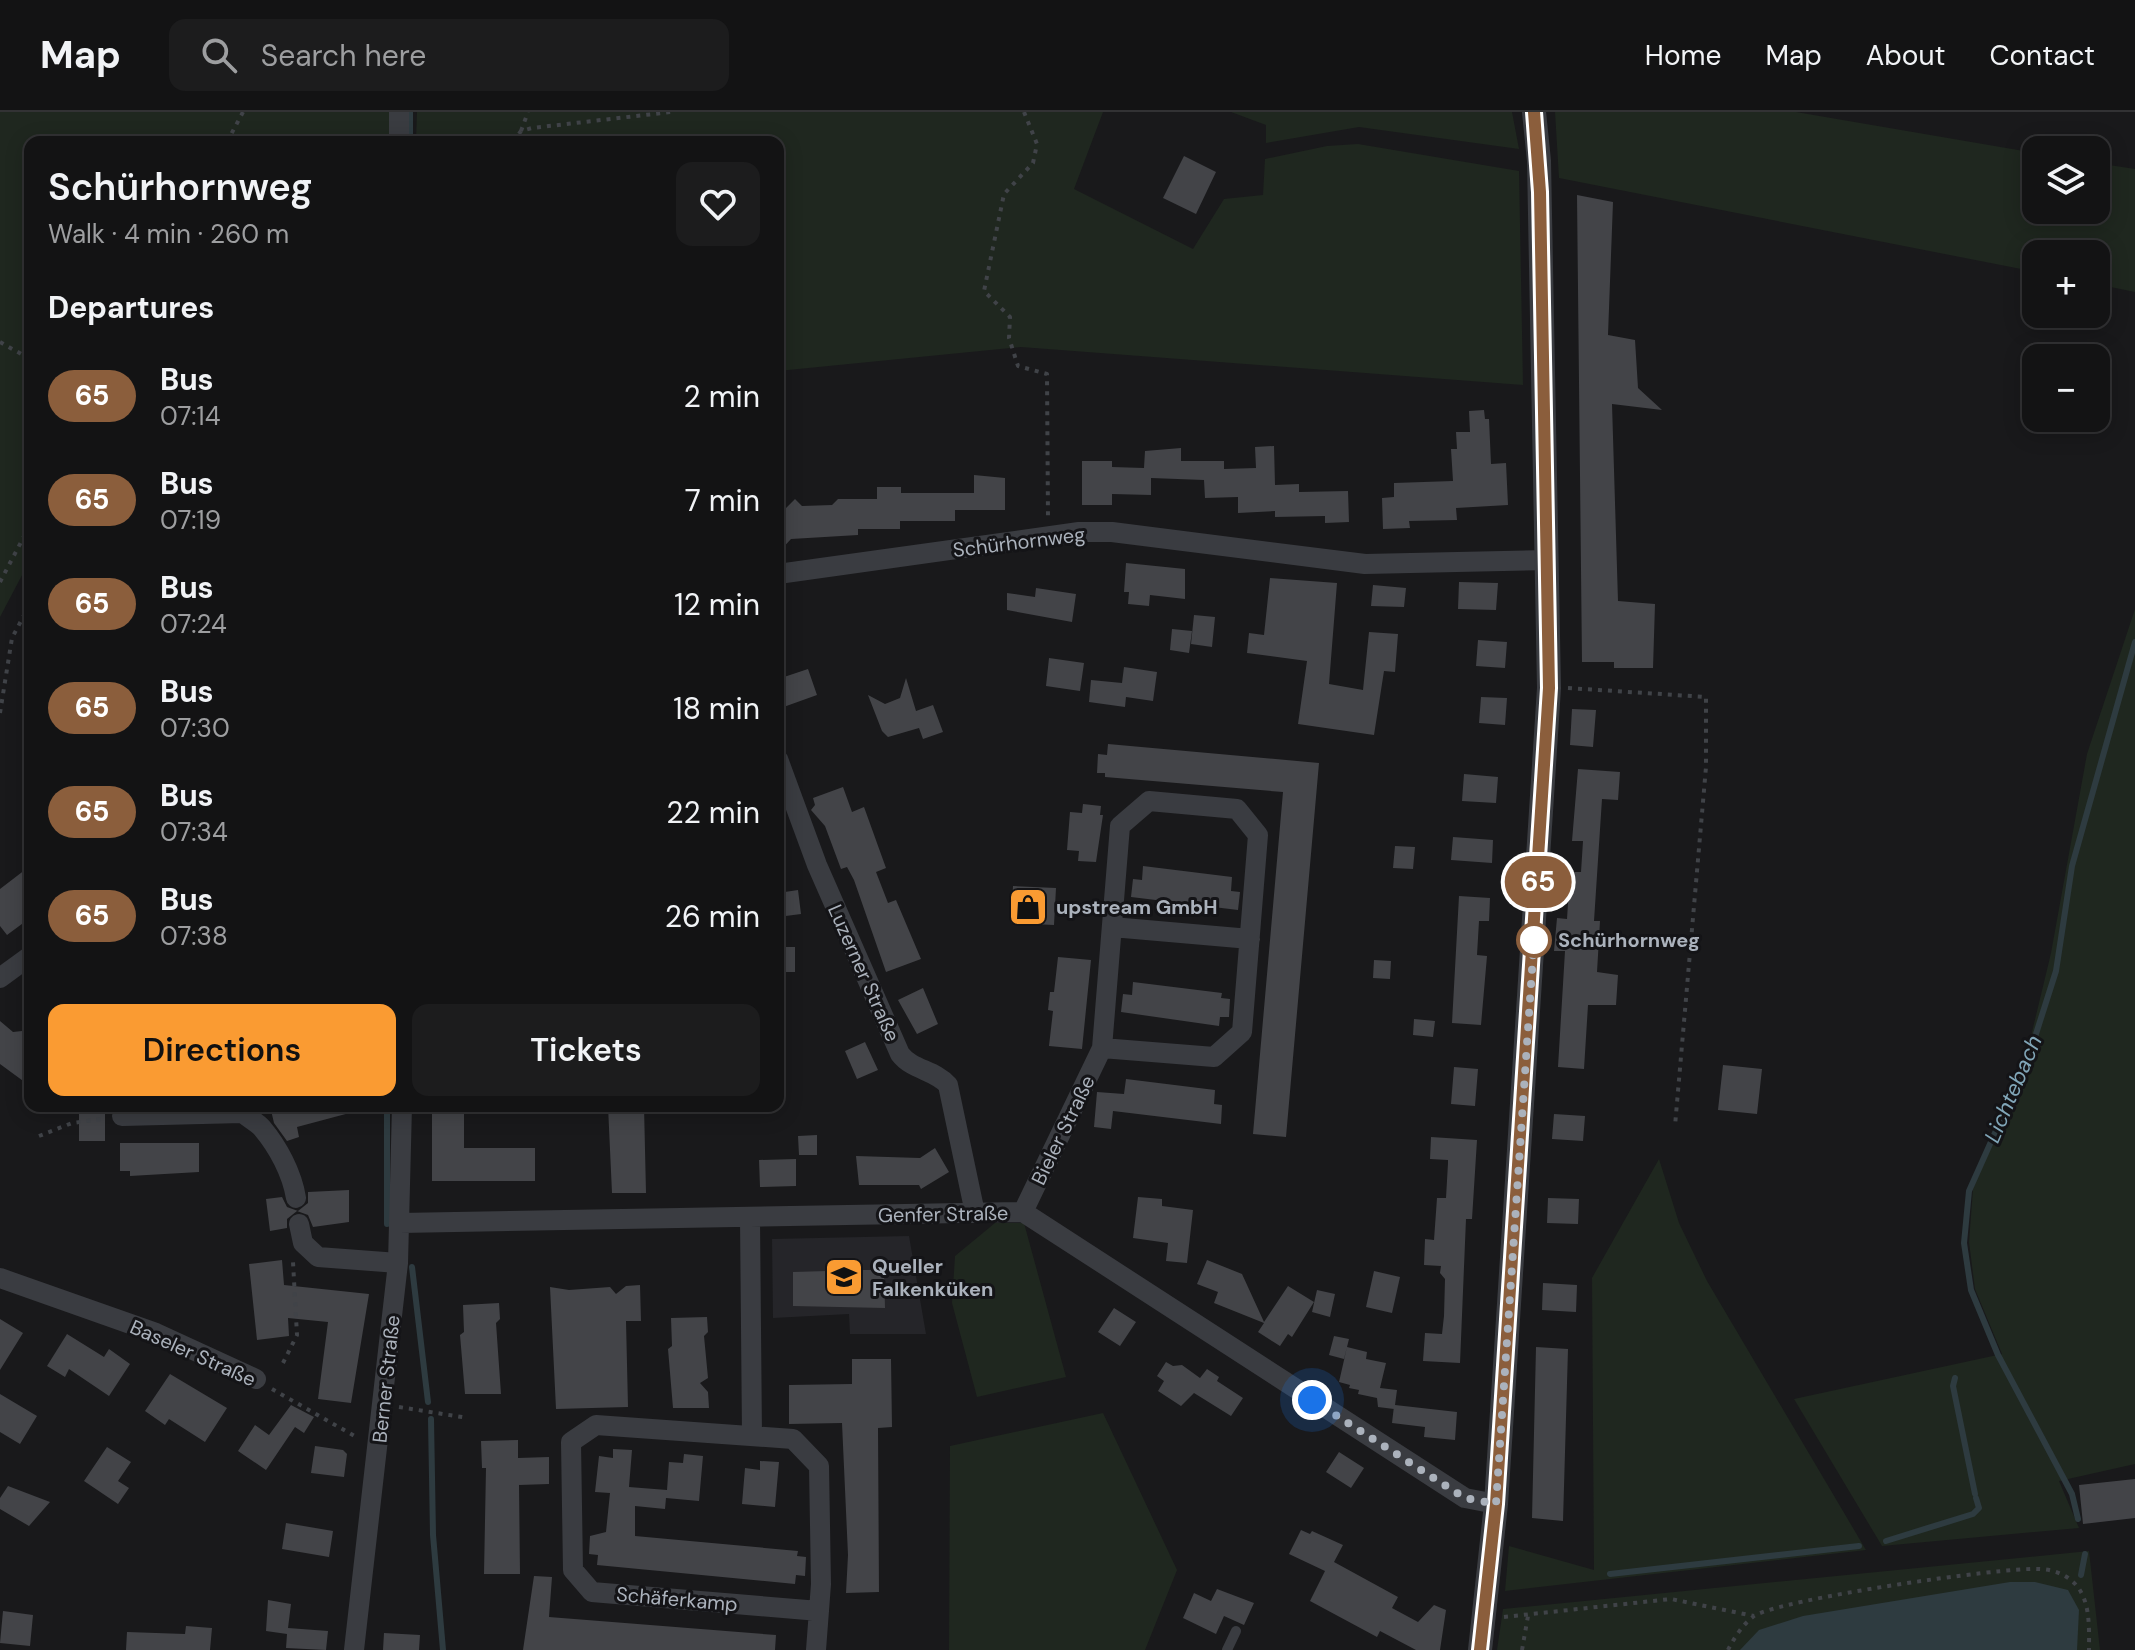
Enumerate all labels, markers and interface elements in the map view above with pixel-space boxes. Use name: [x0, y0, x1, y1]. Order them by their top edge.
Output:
search box: [169, 19, 729, 91]
text: Map: [40, 30, 121, 80]
icon: search: [197, 33, 241, 77]
text: Search here: [261, 36, 426, 75]
text: Home: [1645, 37, 1721, 74]
text: Map: [1765, 37, 1822, 74]
text: About: [1866, 37, 1945, 74]
text: Contact: [1989, 37, 2095, 74]
map controls: [2022, 136, 2110, 432]
button: layers: [2022, 136, 2110, 224]
text: Schürhornweg: [48, 162, 313, 212]
button: heart: [676, 162, 760, 246]
text: Walk · 4 min · 260 m: [48, 217, 289, 251]
button: +: [2022, 240, 2110, 328]
text: Departures: [48, 288, 214, 327]
button: −: [2022, 344, 2110, 432]
text: Bus: [160, 360, 214, 399]
text: 65: [75, 377, 109, 414]
text: 2 min: [684, 377, 760, 416]
text: 07:14: [160, 399, 220, 433]
text: Bus: [160, 464, 214, 503]
text: 65: [75, 481, 109, 518]
text: 7 min: [685, 481, 760, 520]
text: 07:19: [160, 503, 221, 537]
street label: Schürhornweg: [951, 521, 1087, 563]
text: Bus: [160, 568, 214, 607]
text: 65: [75, 585, 109, 622]
text: 12 min: [674, 585, 760, 624]
text: 07:24: [160, 607, 227, 641]
text: Bus: [160, 672, 214, 711]
text: 65: [75, 689, 109, 726]
text: 18 min: [673, 689, 760, 728]
text: 07:30: [160, 711, 230, 745]
text: Bus: [160, 776, 214, 815]
text: 65: [75, 793, 109, 830]
text: 22 min: [666, 793, 760, 832]
text: 07:34: [160, 815, 228, 849]
line badge: 65: [1502, 856, 1574, 908]
text: 65: [1521, 863, 1555, 900]
text: Bus: [160, 880, 214, 919]
shop icon: upstream GmbH: [1007, 886, 1049, 928]
place label: upstream GmbH: [1056, 894, 1217, 920]
text: 65: [75, 897, 109, 934]
text: 26 min: [665, 897, 760, 936]
street label: Luzerner Straße: [822, 900, 906, 1046]
text: 07:38: [160, 919, 228, 953]
marker: Schürhornweg: [1517, 923, 1551, 957]
place label: Schürhornweg: [1558, 927, 1700, 953]
button: Directions: [48, 1004, 396, 1096]
button: Tickets: [412, 1004, 760, 1096]
water label: Lichtebach: [1977, 1031, 2049, 1147]
street label: Bieler Straße: [1025, 1071, 1101, 1189]
street label: Genfer Straße: [878, 1200, 1008, 1228]
place label: Queller Falkenküken: [872, 1253, 993, 1302]
school or university icon: Queller Falkenküken: [823, 1256, 865, 1298]
street label: Baseler Straße: [126, 1314, 260, 1392]
street label: Berner Straße: [366, 1314, 406, 1444]
your location: [1292, 1380, 1332, 1420]
street label: Schäferkamp: [615, 1581, 739, 1617]

